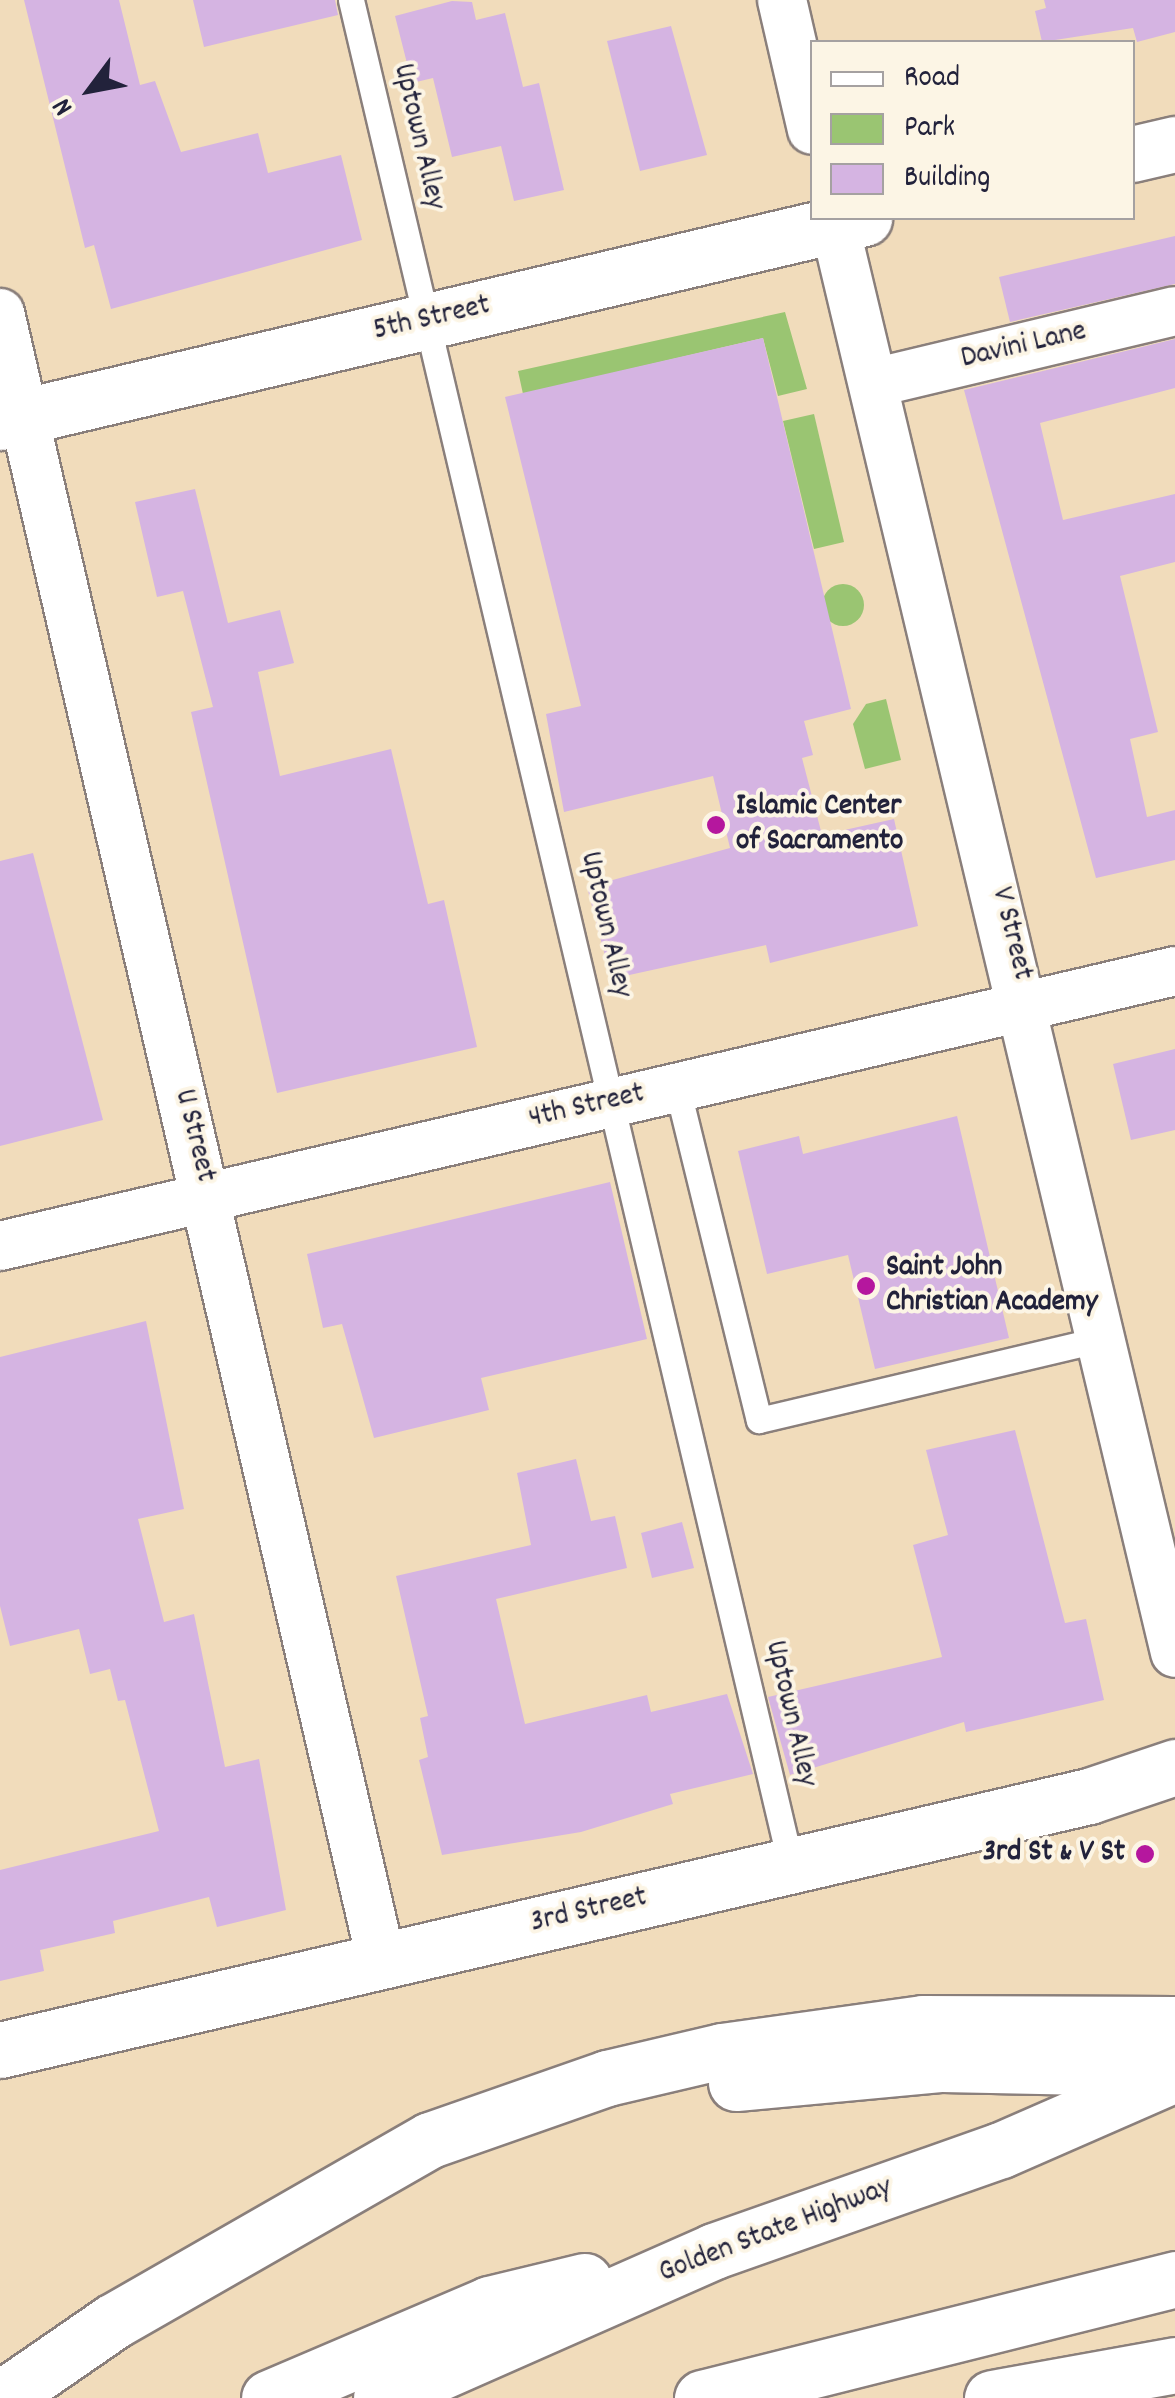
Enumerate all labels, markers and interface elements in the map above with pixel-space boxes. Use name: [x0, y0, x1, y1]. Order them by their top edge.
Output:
north arrow: [40, 40, 140, 140]
legend: [810, 40, 1135, 220]
text: Road: [904, 58, 960, 101]
street label: Uptown Alley: [383, 60, 451, 214]
text: N: [44, 89, 85, 122]
text: Park: [904, 108, 955, 151]
text: Building: [904, 158, 990, 201]
street label: 5th Street: [370, 289, 494, 351]
street label: Davini Lane: [958, 315, 1090, 379]
place label: Islamic Center of Sacramento: [736, 790, 903, 860]
marker: Islamic Center of Sacramento: [705, 814, 727, 836]
street label: Uptown Alley: [570, 848, 638, 1002]
street label: V Street: [981, 884, 1039, 984]
street label: 4th Street: [526, 1077, 648, 1139]
street label: U Street: [164, 1086, 222, 1186]
place label: Saint John Christian Academy: [886, 1251, 1098, 1322]
marker: Saint John Christian Academy: [855, 1275, 877, 1297]
street label: Uptown Alley: [755, 1637, 823, 1791]
place label: 3rd St & V St: [983, 1836, 1125, 1872]
marker: 3rd St & V St: [1134, 1843, 1156, 1865]
street label: 3rd Street: [527, 1881, 651, 1943]
street label: Golden State Highway: [655, 2171, 897, 2293]

